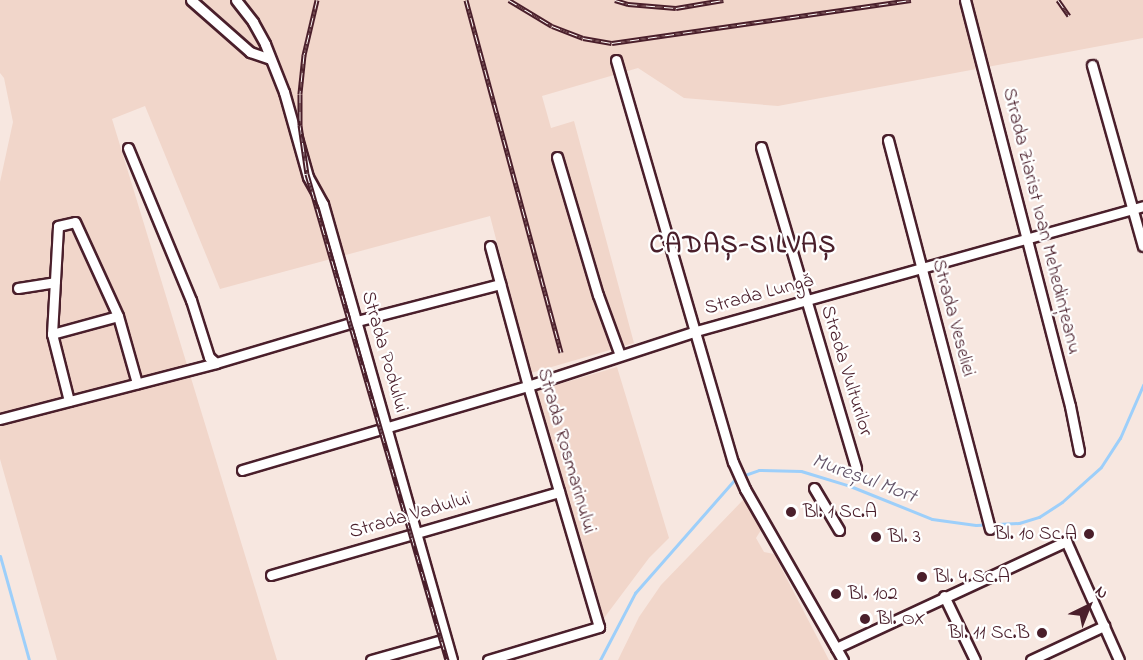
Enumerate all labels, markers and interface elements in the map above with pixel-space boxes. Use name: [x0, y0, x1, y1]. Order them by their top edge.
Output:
street label: Strada Ziarist Ioan Mehedințeanu: [996, 85, 1086, 357]
district label: CADAȘ-SILVAȘ: [649, 231, 837, 263]
street label: Strada Veseliei: [926, 257, 980, 379]
street label: Strada Lungă: [702, 269, 816, 321]
street label: Strada Podului: [355, 288, 413, 416]
street label: Strada Vulturilor: [815, 303, 877, 439]
street label: Strada Rosmarinului: [531, 366, 601, 536]
water label: Mureșul Mort: [808, 448, 920, 510]
street label: Strada Vadului: [347, 487, 473, 545]
place label: Bl. 1 Sc.A: [803, 500, 877, 524]
marker: Bl. 1 Sc.A: [784, 505, 798, 519]
place label: Bl. 10 Sc.A: [994, 522, 1077, 546]
place label: Bl. 3: [888, 525, 921, 549]
marker: Bl. 10 Sc.A: [1082, 527, 1096, 541]
marker: Bl. 3: [869, 530, 883, 544]
place label: Bl. 4 Sc.A: [934, 565, 1010, 589]
marker: Bl. 4 Sc.A: [915, 570, 929, 584]
north arrow: [1059, 576, 1119, 636]
text: N: [1089, 580, 1113, 605]
place label: Bl. 102: [848, 582, 898, 606]
marker: Bl. 102: [829, 587, 843, 601]
place label: Bl. OX: [877, 607, 926, 631]
marker: Bl. OX: [858, 612, 872, 626]
place label: Bl. 11 Sc.B: [948, 621, 1030, 645]
marker: Bl. 11 Sc.B: [1035, 626, 1049, 640]

